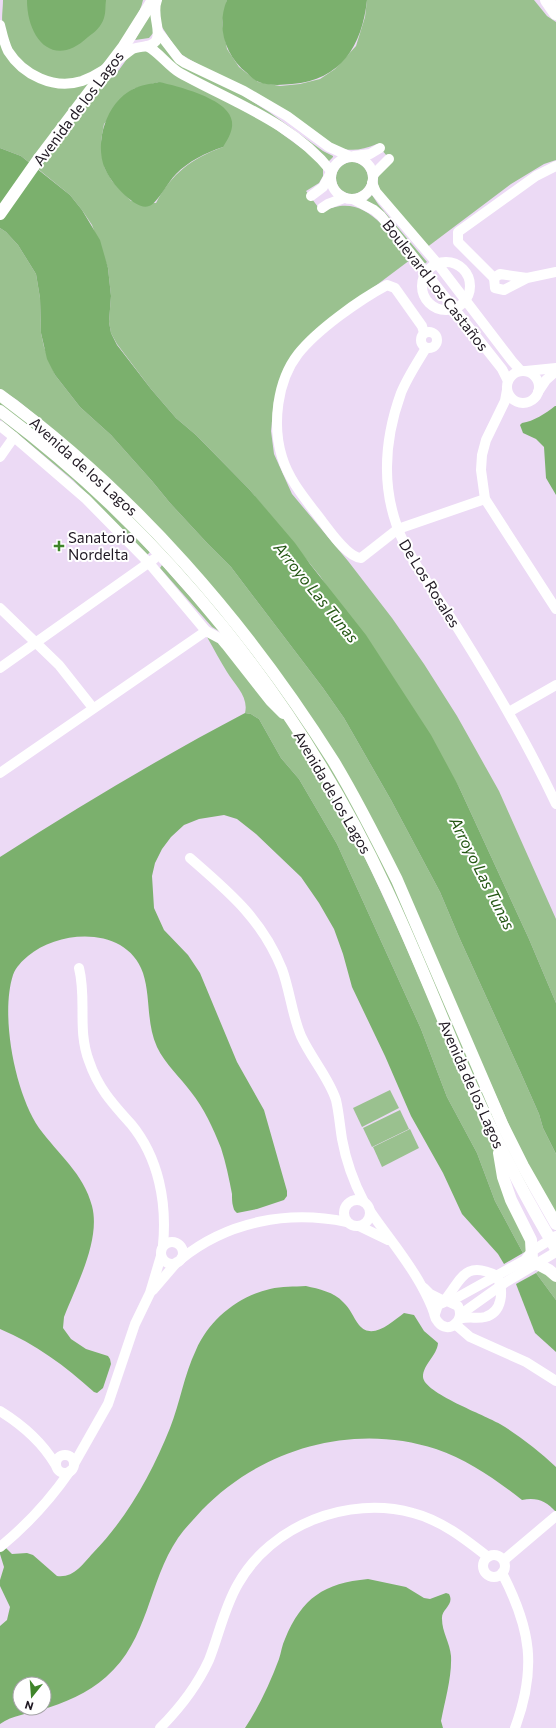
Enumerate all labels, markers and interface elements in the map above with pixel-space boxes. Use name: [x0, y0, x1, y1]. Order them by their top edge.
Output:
street label: Avenida de los Lagos: [29, 47, 127, 169]
street label: Boulevard Los Castaños: [379, 216, 493, 354]
street label: Avenida de los Lagos: [26, 413, 142, 519]
place label: Sanatorio Nordelta: [68, 528, 135, 563]
street label: De Los Rosales: [396, 536, 464, 631]
water label: Arroyo Las Tunas: [270, 537, 363, 646]
marker: Sanatorio Nordelta: [53, 540, 65, 552]
street label: Avenida de los Lagos: [291, 727, 376, 857]
water label: Arroyo Las Tunas: [446, 813, 520, 932]
street label: Avenida de los Lagos: [436, 1017, 509, 1151]
north arrow: [12, 1676, 52, 1716]
text: N: [23, 1699, 35, 1713]

